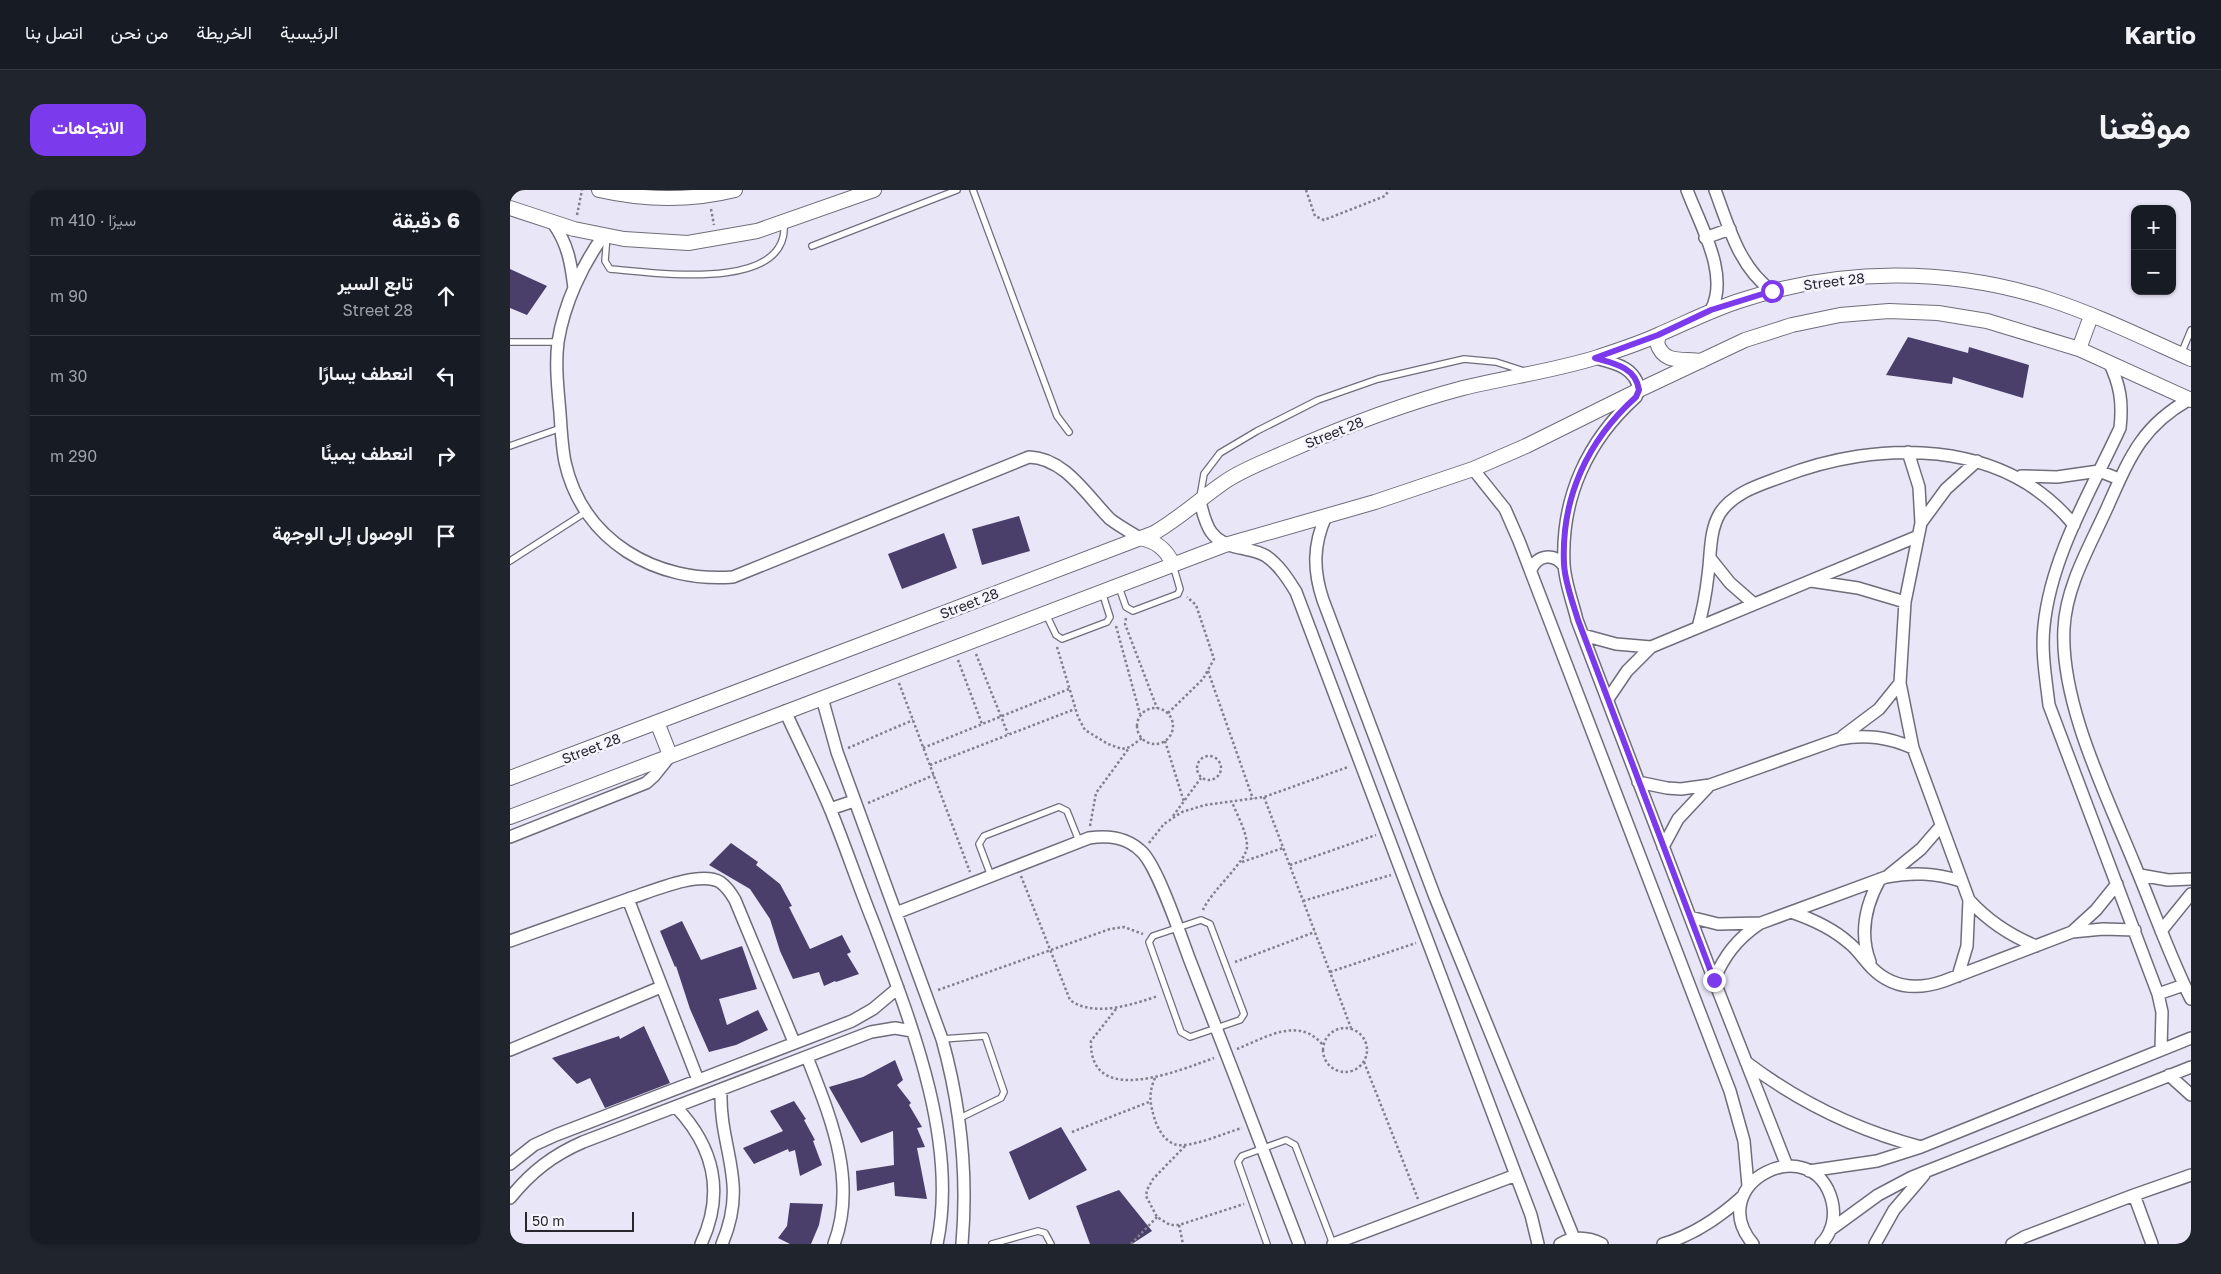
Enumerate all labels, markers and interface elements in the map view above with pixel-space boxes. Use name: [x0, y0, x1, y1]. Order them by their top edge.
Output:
text: Kartio: [2125, 20, 2196, 49]
text: اتصل بنا: [25, 21, 83, 43]
text: من نحن: [111, 21, 168, 43]
text: الخريطة: [196, 21, 252, 43]
text: الرئيسية: [280, 21, 338, 43]
button: الاتجاهات: [30, 104, 146, 156]
text: موقعنا: [2098, 105, 2191, 147]
map controls: [2131, 205, 2176, 295]
button: +: [2131, 205, 2176, 250]
text: 6 دقيقة: [392, 207, 460, 233]
text: سيرًا · 410 m: [50, 210, 136, 230]
button: −: [2131, 250, 2176, 295]
street label: Street 28: [1802, 269, 1866, 293]
text: تابع السير: [337, 271, 413, 294]
route start: [1761, 280, 1784, 303]
icon: ahead: [432, 282, 460, 310]
text: 90 m: [50, 286, 88, 306]
text: Street 28: [343, 300, 413, 320]
text: انعطف يسارًا: [318, 361, 413, 384]
icon: left: [432, 362, 460, 390]
text: 30 m: [50, 366, 87, 386]
street label: Street 28: [1302, 413, 1366, 451]
text: انعطف يمينًا: [321, 441, 413, 464]
icon: right: [432, 442, 460, 470]
text: 290 m: [50, 446, 97, 466]
text: الوصول إلى الوجهة: [272, 521, 413, 544]
icon: arrive: [432, 522, 460, 550]
street label: Street 28: [937, 584, 1001, 622]
street label: Street 28: [559, 729, 623, 767]
route end: [1703, 969, 1726, 992]
scale bar: [525, 1209, 634, 1232]
text: 50 m: [532, 1212, 565, 1229]

